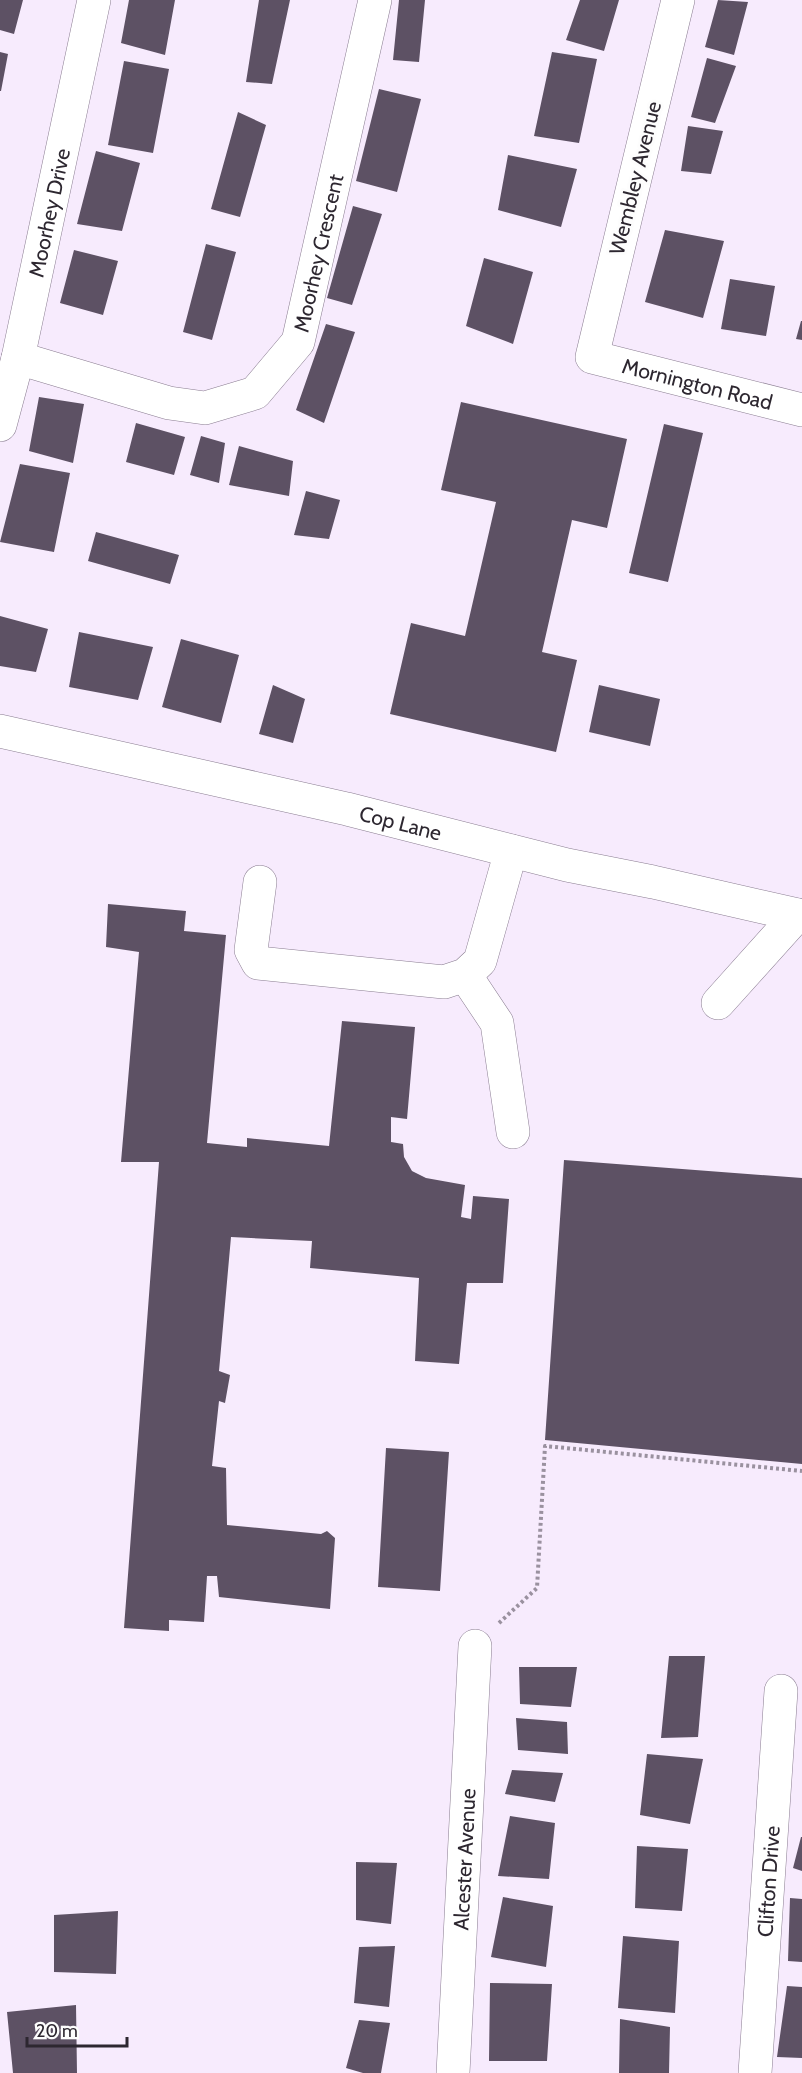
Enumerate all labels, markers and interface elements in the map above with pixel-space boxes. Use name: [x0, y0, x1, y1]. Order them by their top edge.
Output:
street label: Wembley Avenue: [604, 98, 666, 257]
street label: Moorhey Drive: [23, 146, 75, 279]
street label: Moorhey Crescent: [288, 172, 348, 335]
street label: Mornington Road: [620, 353, 775, 415]
street label: Cop Lane: [357, 800, 445, 845]
street label: Alcester Avenue: [448, 1787, 480, 1931]
street label: Clifton Drive: [752, 1825, 784, 1938]
scale bar: [27, 2010, 128, 2048]
text: 20 m: [36, 2020, 78, 2042]

